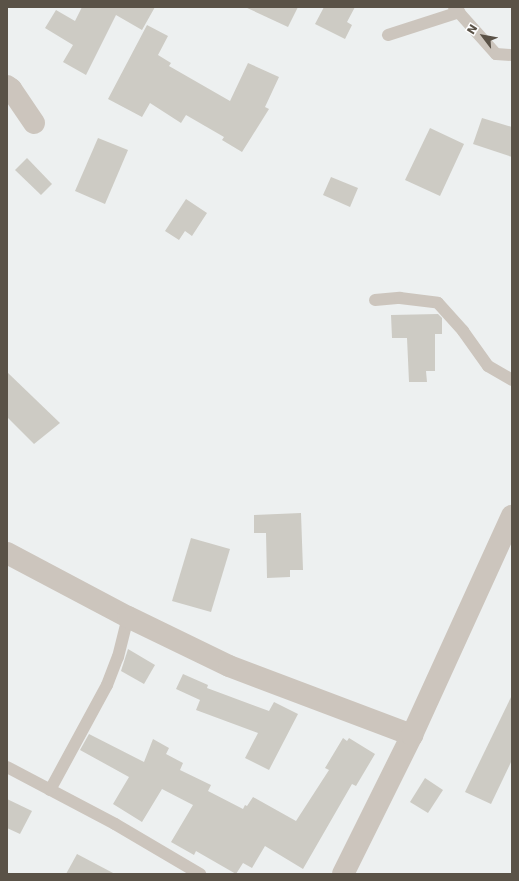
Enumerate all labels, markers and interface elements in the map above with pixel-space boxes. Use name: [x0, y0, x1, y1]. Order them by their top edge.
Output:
north arrow: [463, 16, 503, 56]
text: N: [464, 22, 480, 37]

